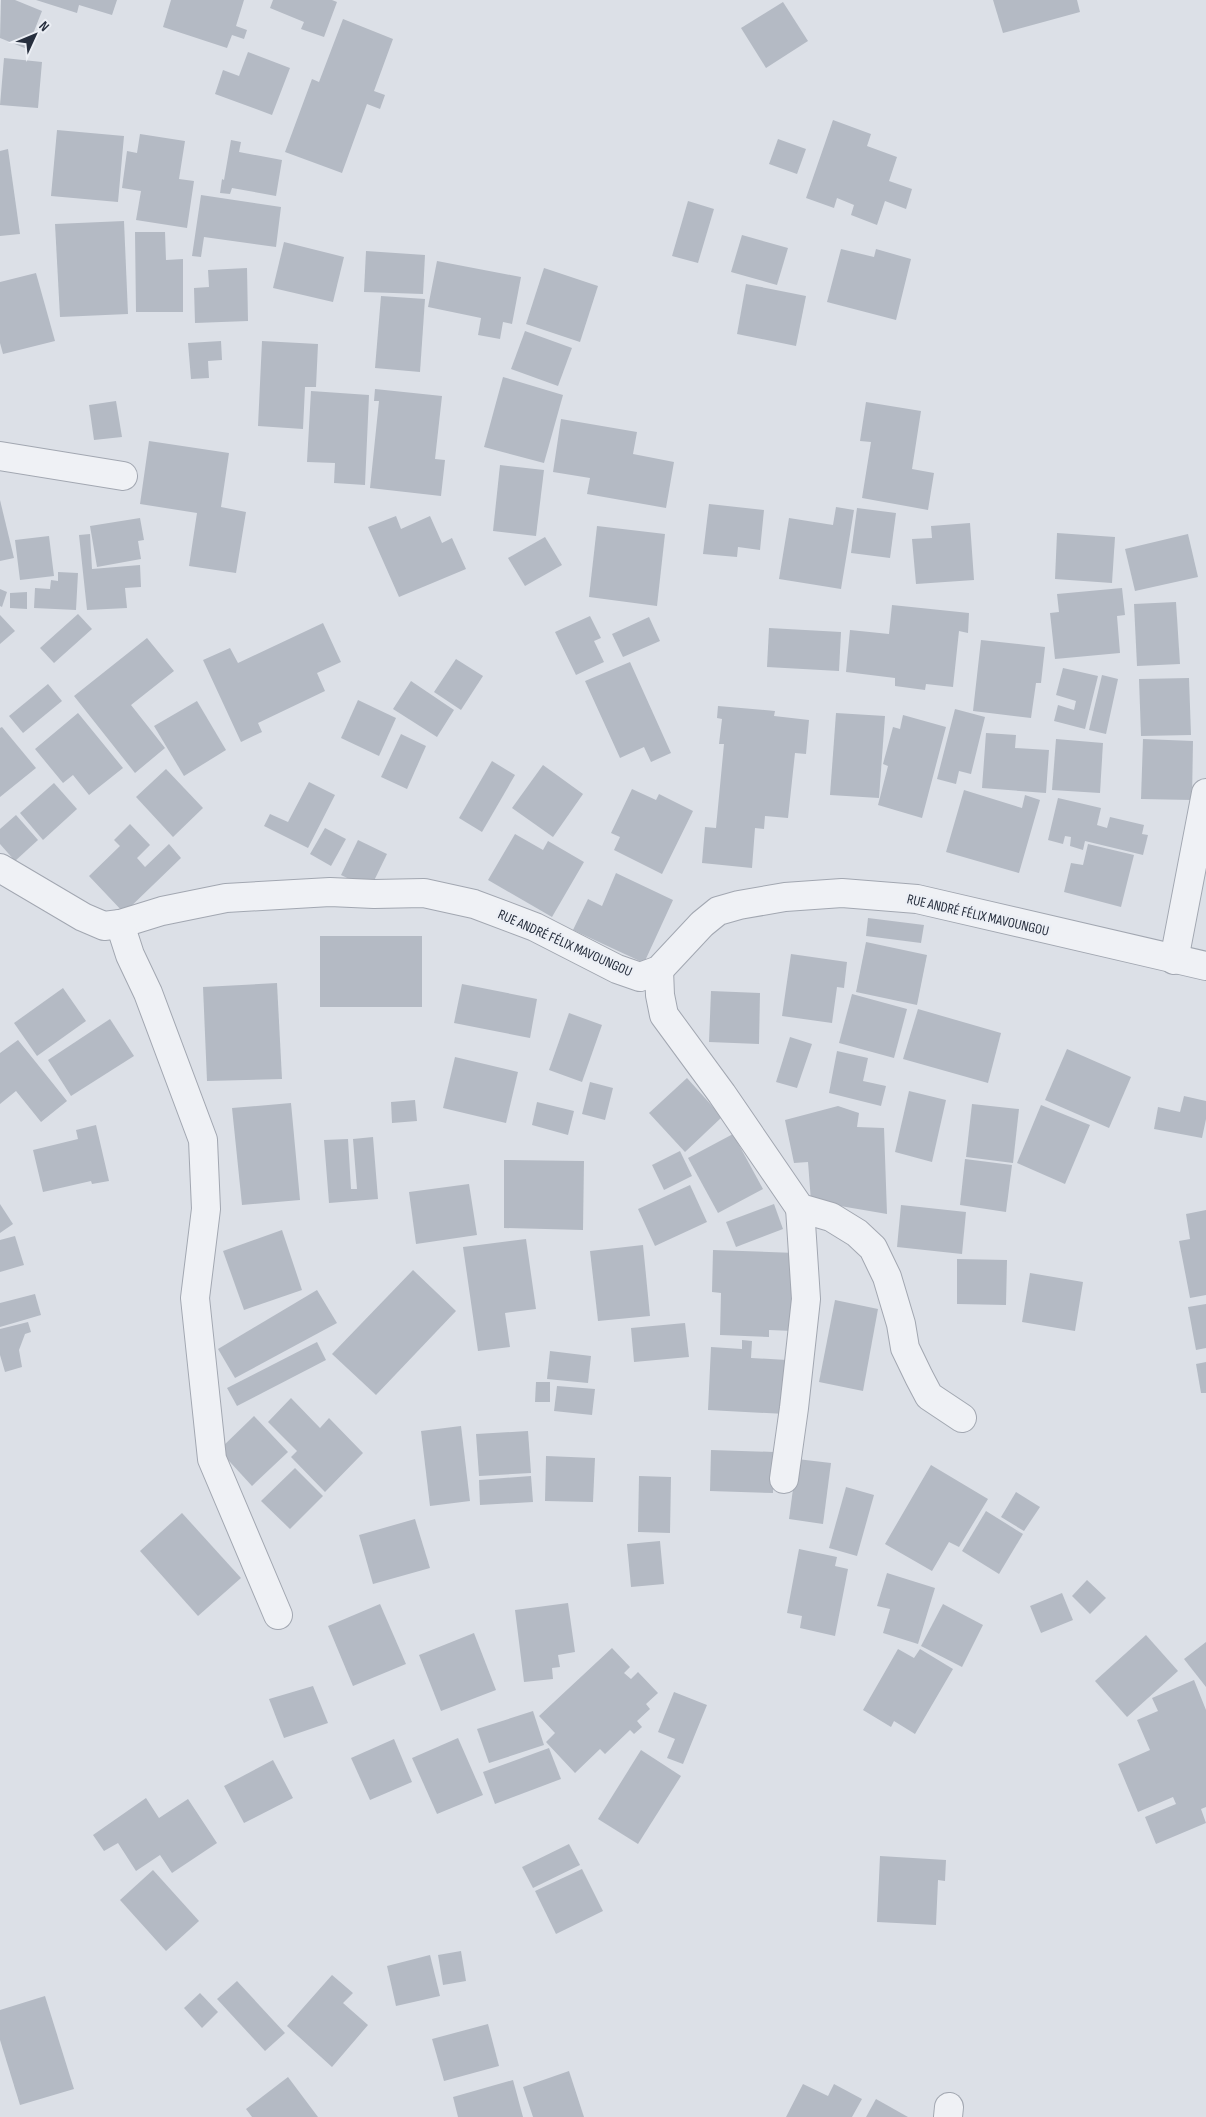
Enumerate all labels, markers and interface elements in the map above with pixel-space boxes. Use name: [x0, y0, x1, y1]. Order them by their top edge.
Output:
north arrow: [10, 10, 60, 60]
text: N: [35, 18, 53, 35]
street label: RUE ANDRÉ FÉLIX MAVOUNGOU: [905, 890, 1051, 940]
street label: RUE ANDRÉ FÉLIX MAVOUNGOU: [495, 906, 635, 980]

